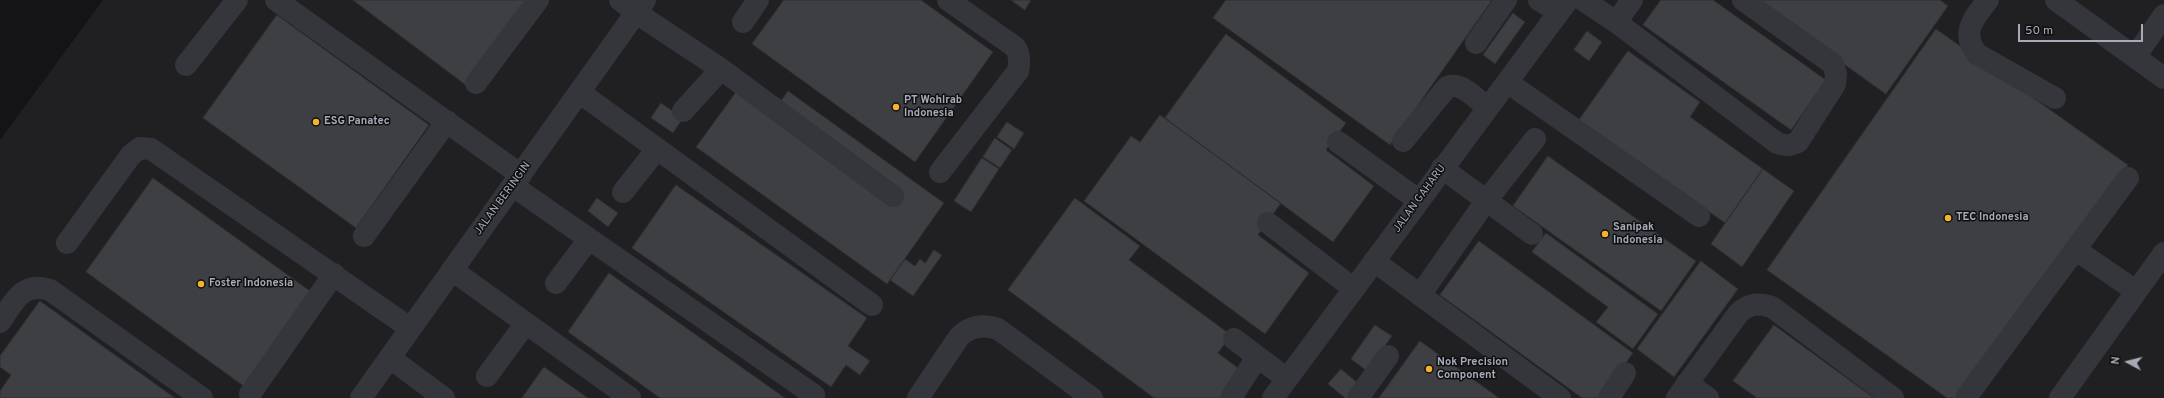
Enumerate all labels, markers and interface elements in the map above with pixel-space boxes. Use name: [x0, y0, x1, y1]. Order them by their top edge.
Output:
scale bar: [2020, 16, 2145, 42]
text: 50 m: [2025, 23, 2053, 39]
place label: PT Wohlrab Indonesia: [904, 94, 962, 120]
marker: PT Wohlrab Indonesia: [891, 102, 901, 112]
place label: ESG Panatec: [324, 115, 390, 129]
marker: ESG Panatec: [311, 117, 321, 127]
street label: JALAN BERINGIN: [472, 160, 534, 238]
street label: JALAN GAHARU: [1391, 162, 1449, 236]
place label: TEC Indonesia: [1956, 211, 2029, 225]
marker: TEC Indonesia: [1943, 213, 1953, 223]
place label: Sanipak Indonesia: [1613, 221, 1663, 247]
marker: Sanipak Indonesia: [1600, 229, 1610, 239]
place label: Foster Indonesia: [209, 277, 293, 291]
marker: Foster Indonesia: [196, 279, 206, 289]
north arrow: [2108, 342, 2148, 382]
place label: Nok Precision Component: [1437, 356, 1508, 382]
text: N: [2109, 356, 2124, 365]
marker: Nok Precision Component: [1424, 364, 1434, 374]

